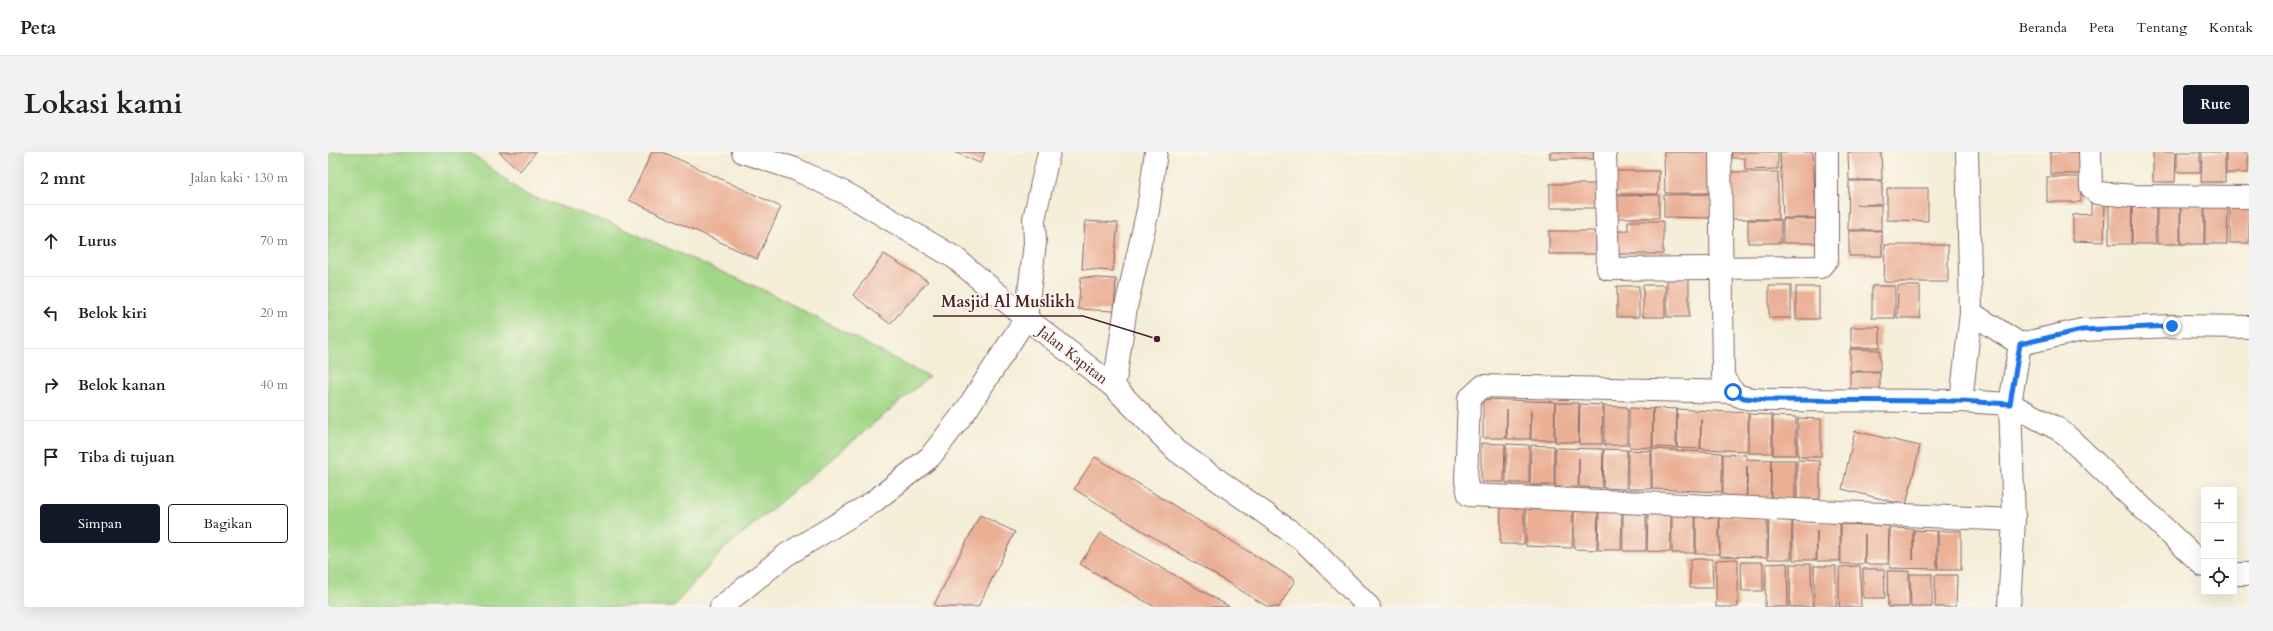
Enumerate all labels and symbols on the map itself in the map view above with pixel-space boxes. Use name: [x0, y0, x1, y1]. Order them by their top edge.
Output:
callout: Masjid Al Muslikh: [933, 288, 1083, 316]
text: Masjid Al Muslikh: [941, 291, 1075, 313]
route end: [2163, 317, 2181, 335]
street label: Jalan Kapitan: [1032, 320, 1113, 389]
route start: [1724, 383, 1742, 401]

